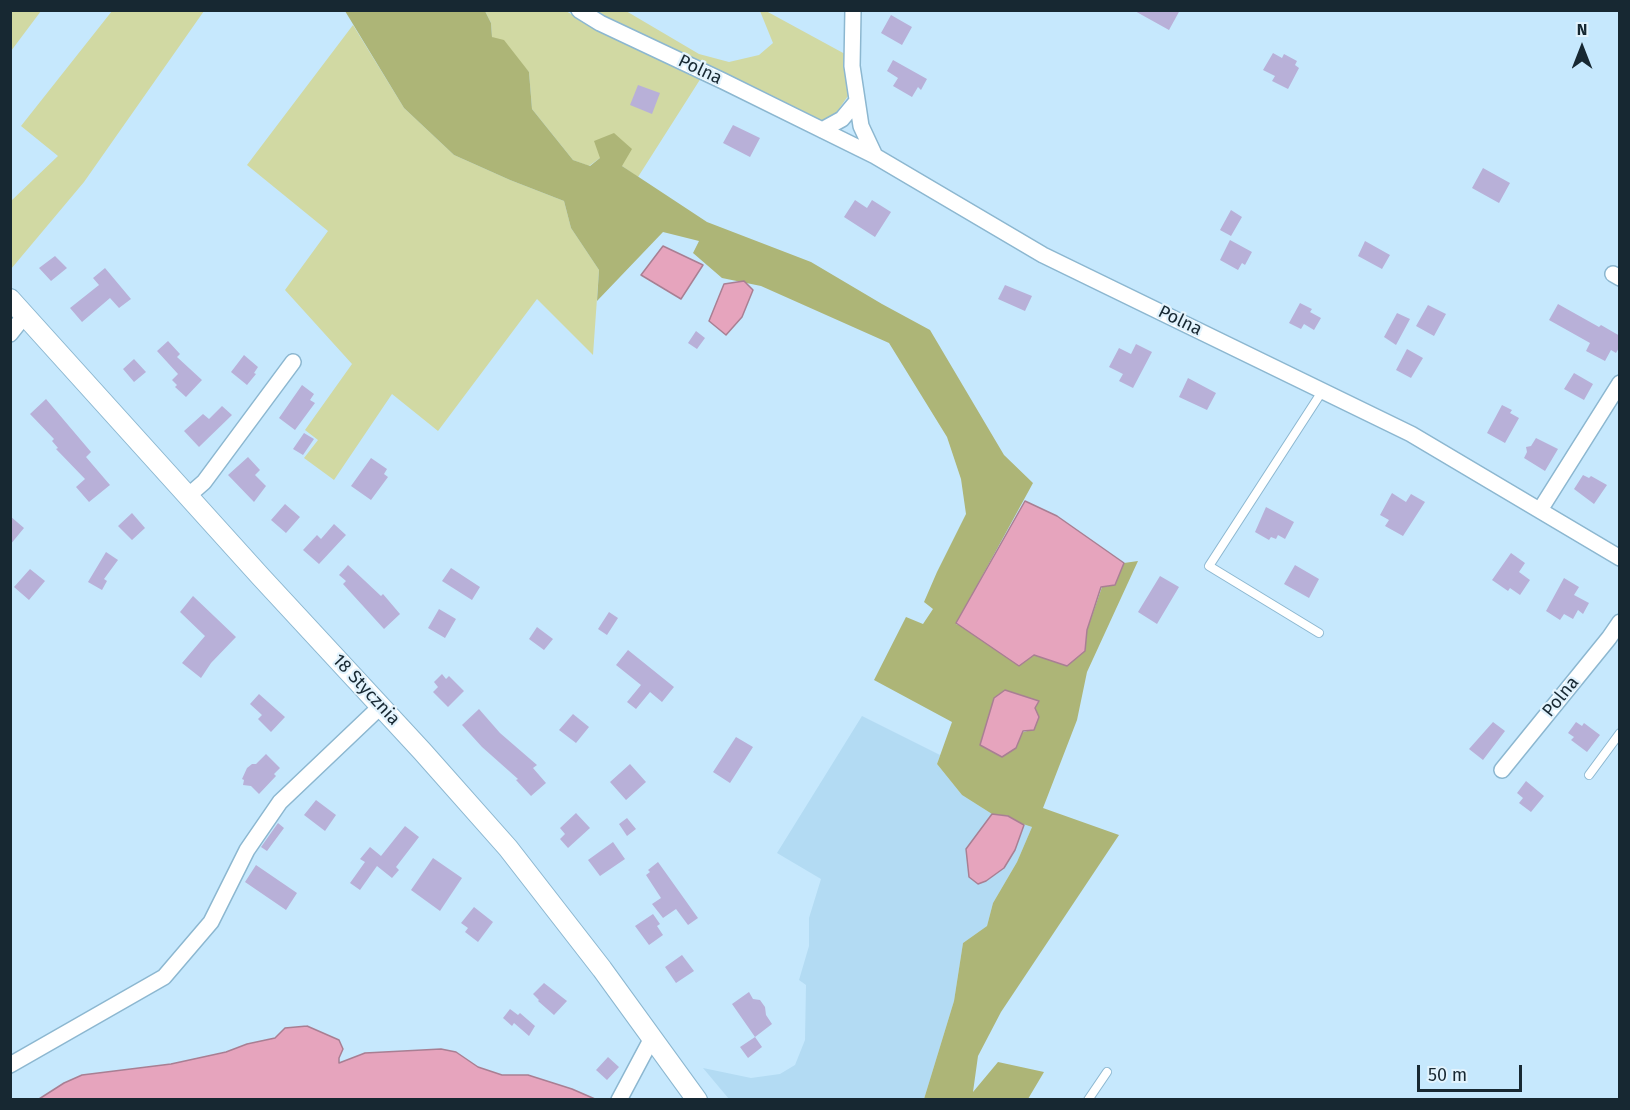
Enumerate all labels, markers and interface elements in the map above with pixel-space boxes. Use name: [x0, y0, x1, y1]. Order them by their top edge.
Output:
north arrow: [1552, 18, 1612, 78]
text: N: [1577, 20, 1587, 39]
street label: Polna: [675, 50, 725, 90]
street label: Polna: [1155, 301, 1205, 341]
street label: 18 Stycznia: [328, 650, 404, 730]
street label: Polna: [1538, 672, 1584, 722]
scale bar: [1420, 1053, 1525, 1091]
text: 50 m: [1428, 1064, 1467, 1086]

